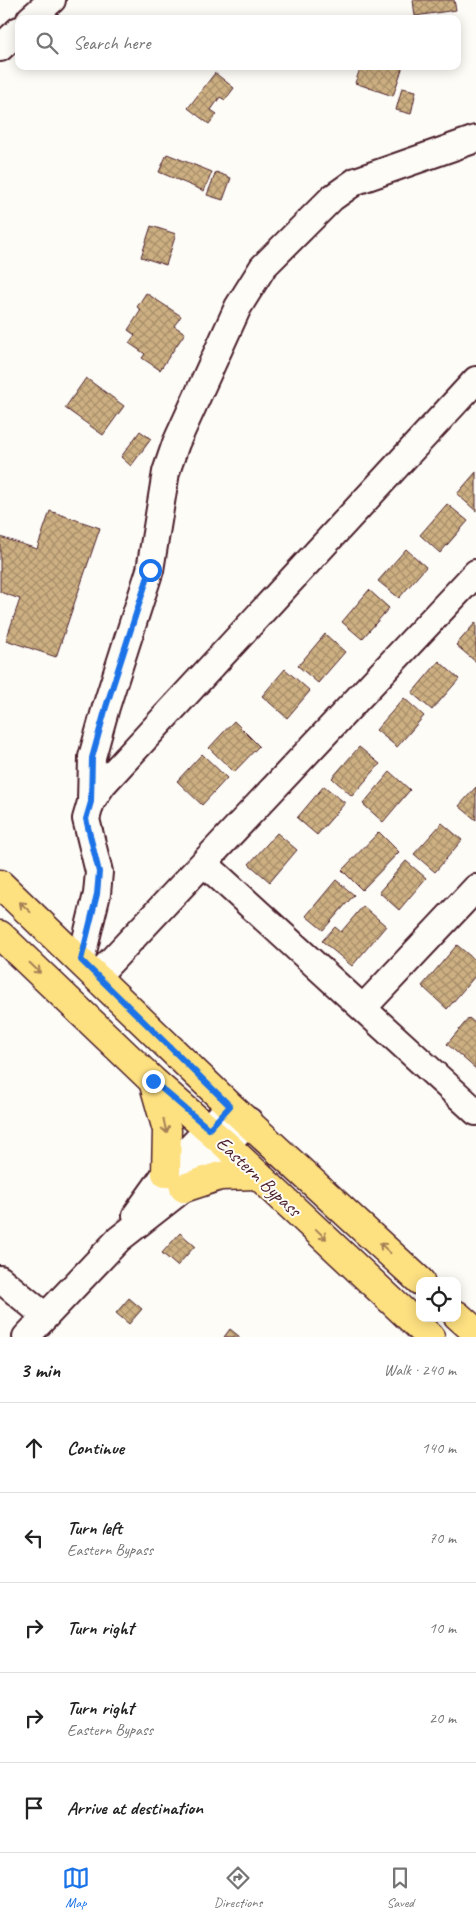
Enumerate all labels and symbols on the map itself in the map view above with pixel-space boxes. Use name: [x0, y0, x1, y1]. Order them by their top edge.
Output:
route start: [139, 559, 162, 582]
one-way arrow: [19, 901, 31, 913]
one-way arrow: [29, 962, 42, 974]
route end: [142, 1070, 165, 1093]
one-way arrow: [161, 1118, 170, 1134]
street label: Eastern Bypass: [211, 1131, 308, 1224]
one-way arrow: [314, 1228, 327, 1240]
one-way arrow: [378, 1242, 391, 1254]

